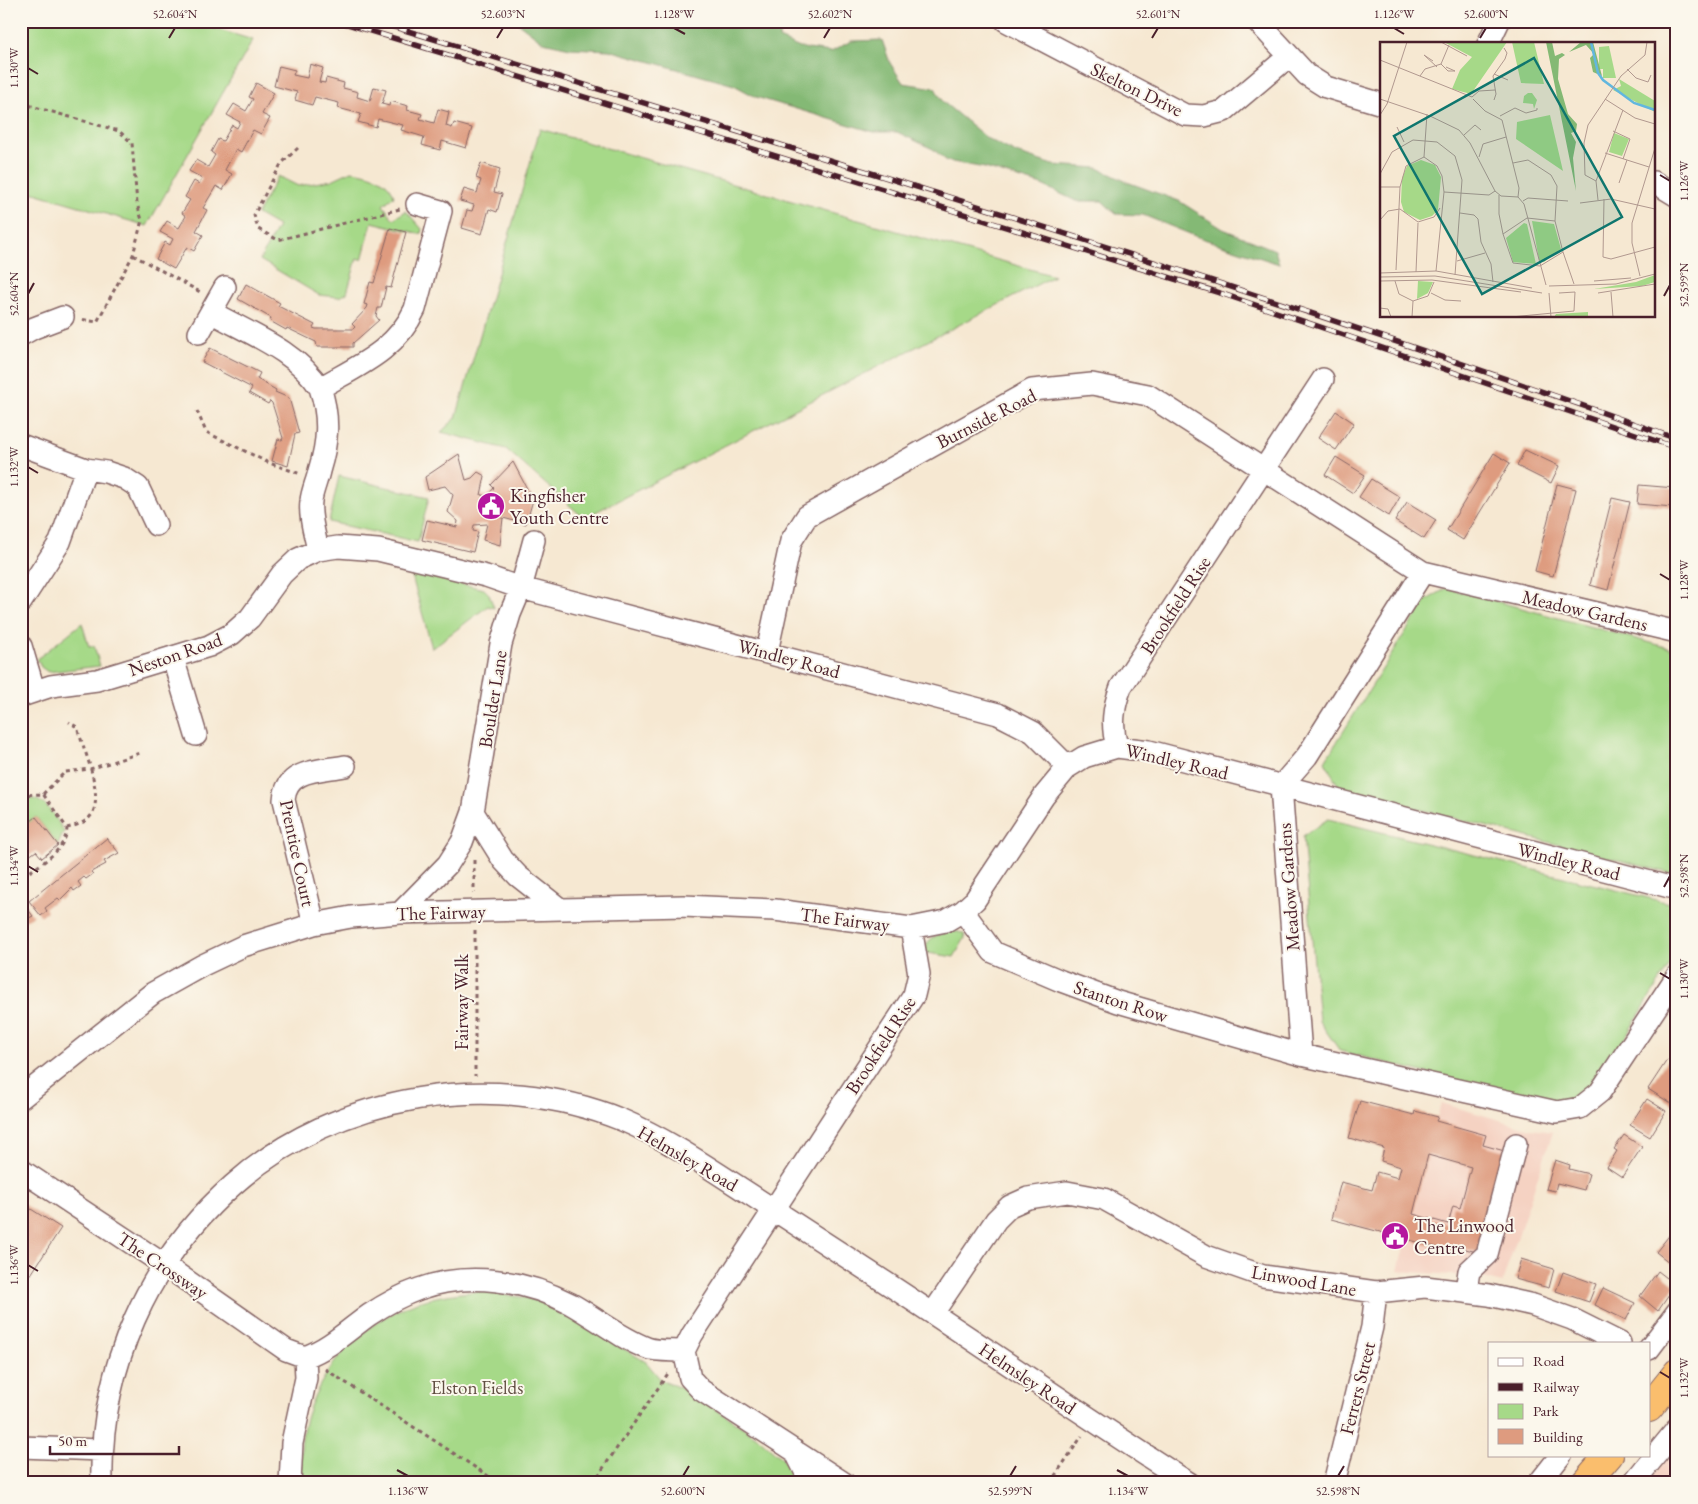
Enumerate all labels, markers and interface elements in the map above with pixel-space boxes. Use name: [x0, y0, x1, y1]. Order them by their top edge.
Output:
text: 52.604°N: [153, 6, 198, 22]
text: 52.603°N: [481, 6, 526, 22]
text: 1.128°W: [654, 6, 695, 22]
text: 52.602°N: [808, 6, 853, 22]
text: 52.601°N: [1136, 6, 1181, 22]
text: 1.126°W: [1374, 6, 1415, 22]
text: 52.600°N: [1464, 6, 1509, 22]
inset map: [1380, 42, 1656, 318]
text: 1.130°W: [6, 47, 22, 88]
street label: Skelton Drive: [1087, 56, 1187, 122]
text: 1.126°W: [1676, 160, 1692, 201]
text: 52.599°N: [1676, 262, 1692, 307]
text: 52.604°N: [6, 271, 22, 316]
street label: Burnside Road: [932, 382, 1041, 454]
text: 1.132°W: [6, 446, 22, 487]
place label: Kingfisher Youth Centre: [510, 483, 609, 530]
public building icon: Kingfisher Youth Centre: [476, 491, 506, 521]
street label: Brookfield Rise: [1134, 552, 1216, 659]
text: 1.128°W: [1676, 559, 1692, 600]
street label: Meadow Gardens: [1520, 584, 1650, 637]
street label: Neston Road: [125, 627, 226, 682]
street label: Windley Road: [735, 633, 843, 684]
street label: Boulder Lane: [472, 649, 513, 750]
street label: Windley Road: [1123, 737, 1231, 786]
street label: Prentice Court: [274, 797, 321, 909]
street label: Meadow Gardens: [1272, 822, 1305, 952]
street label: Windley Road: [1515, 837, 1623, 886]
text: 1.134°W: [6, 845, 22, 886]
text: 52.598°N: [1676, 853, 1692, 898]
street label: The Fairway: [396, 898, 487, 927]
street label: The Fairway: [799, 902, 892, 937]
street label: Fairway Walk: [449, 953, 474, 1050]
text: 1.130°W: [1676, 958, 1692, 999]
street label: Stanton Row: [1071, 975, 1172, 1029]
street label: Brookfield Rise: [839, 992, 921, 1099]
street label: Helmsley Road: [633, 1120, 743, 1197]
place label: The Linwood Centre: [1414, 1213, 1514, 1260]
public building icon: The Linwood Centre: [1380, 1221, 1410, 1251]
street label: The Crossway: [113, 1226, 213, 1305]
text: 1.136°W: [6, 1244, 22, 1285]
street label: Linwood Lane: [1249, 1259, 1358, 1302]
street label: Helmsley Road: [974, 1337, 1082, 1420]
street label: Ferrers Street: [1334, 1339, 1381, 1437]
legend: [1488, 1342, 1650, 1456]
text: Road: [1533, 1351, 1565, 1370]
text: 1.132°W: [1676, 1357, 1692, 1398]
park label: Elston Fields: [431, 1375, 523, 1400]
text: Railway: [1533, 1377, 1580, 1396]
text: Park: [1533, 1401, 1560, 1420]
scale bar: [50, 1424, 179, 1456]
text: Building: [1533, 1427, 1583, 1446]
text: 50 m: [58, 1431, 87, 1450]
text: 1.136°W: [388, 1483, 429, 1499]
text: 52.600°N: [661, 1483, 706, 1499]
text: 52.599°N: [988, 1483, 1033, 1499]
text: 1.134°W: [1108, 1483, 1149, 1499]
text: 52.598°N: [1316, 1483, 1361, 1499]

